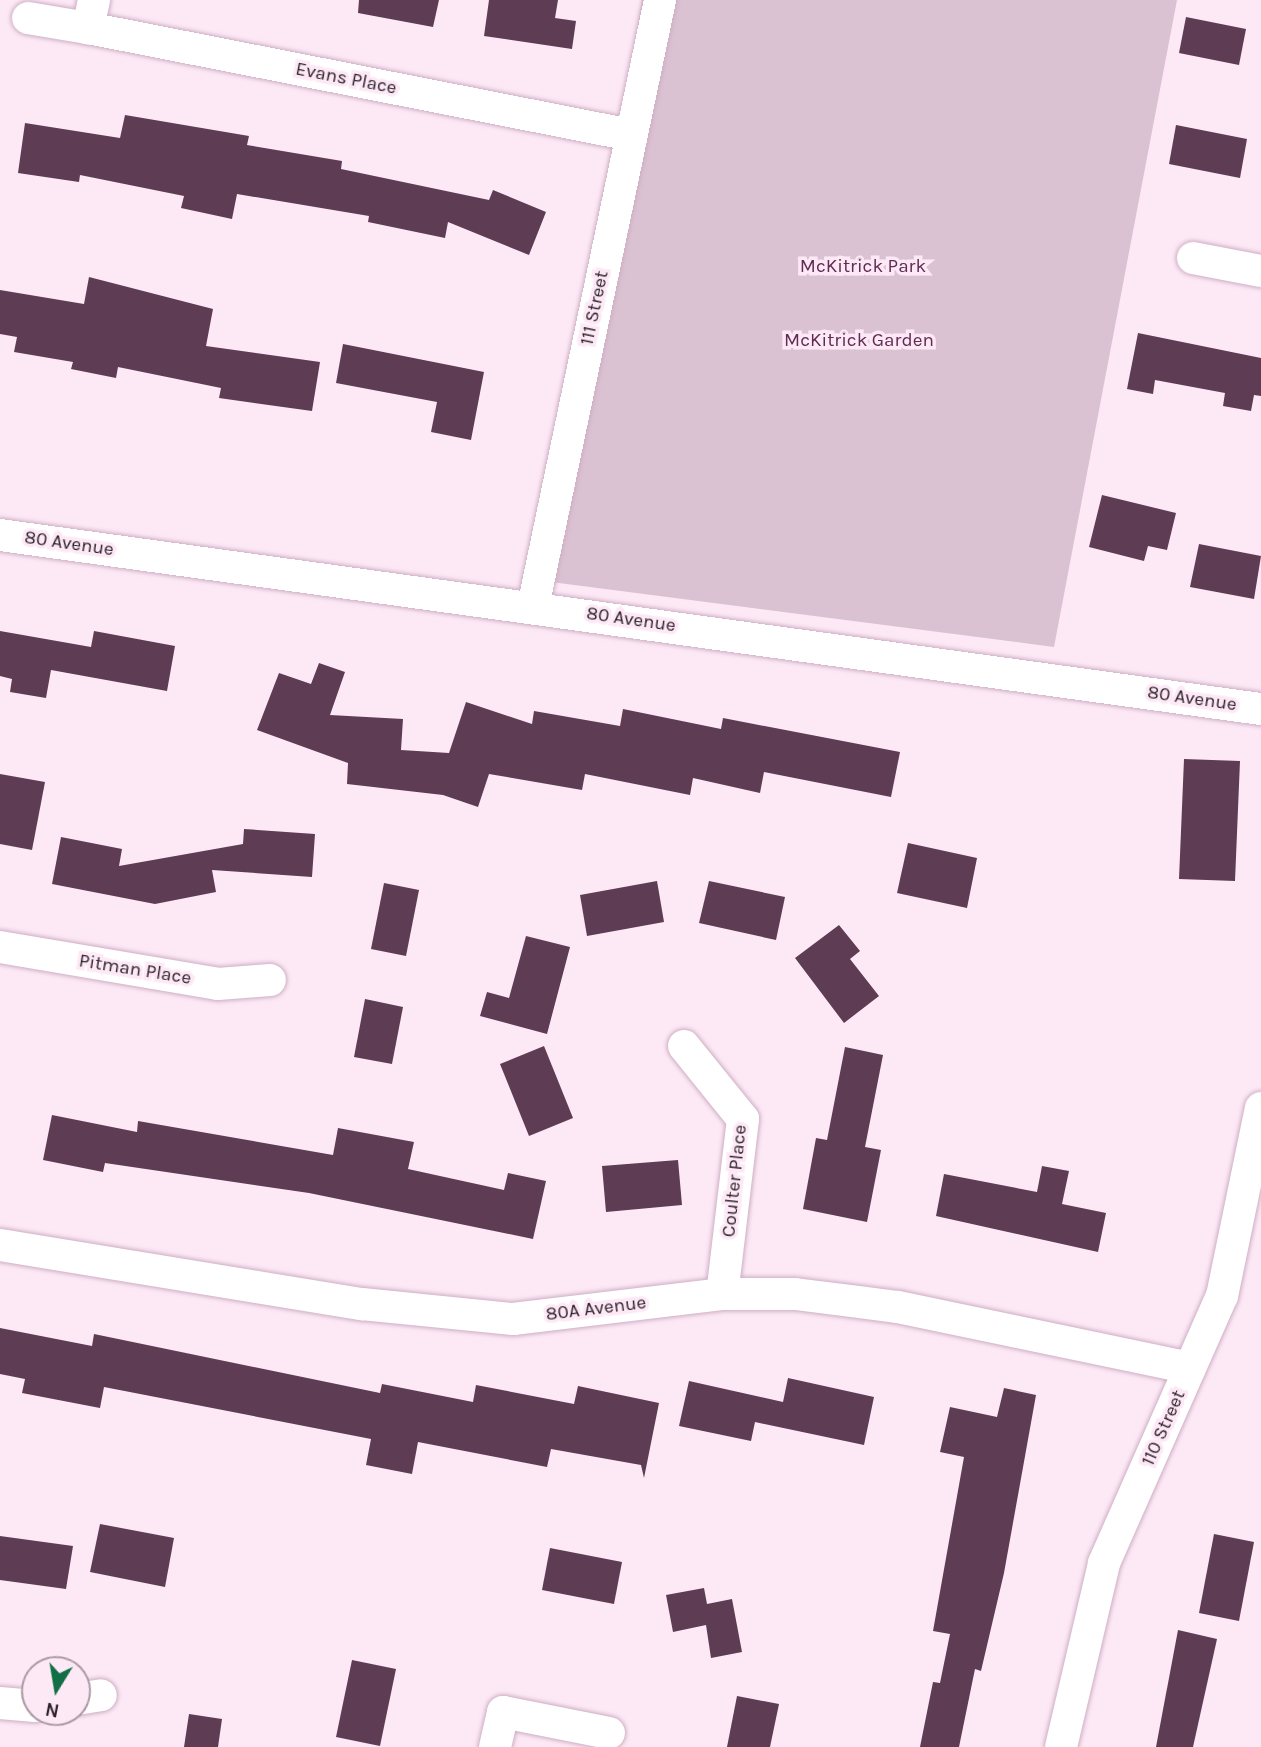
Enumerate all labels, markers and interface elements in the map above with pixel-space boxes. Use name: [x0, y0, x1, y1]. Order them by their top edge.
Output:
street label: Evans Place: [294, 58, 398, 100]
park label: McKitrick Park: [800, 256, 926, 278]
street label: 111 Street: [576, 269, 614, 347]
park label: McKitrick Garden: [784, 330, 934, 352]
street label: 80 Avenue: [23, 526, 115, 562]
street label: 80 Avenue: [585, 602, 677, 638]
street label: 80 Avenue: [1146, 681, 1238, 717]
street label: Pitman Place: [77, 950, 193, 990]
street label: Coulter Place: [718, 1124, 752, 1238]
street label: 80A Avenue: [545, 1292, 647, 1326]
street label: 110 Street: [1137, 1387, 1191, 1469]
north arrow: [21, 1656, 91, 1726]
text: N: [44, 1698, 61, 1722]

